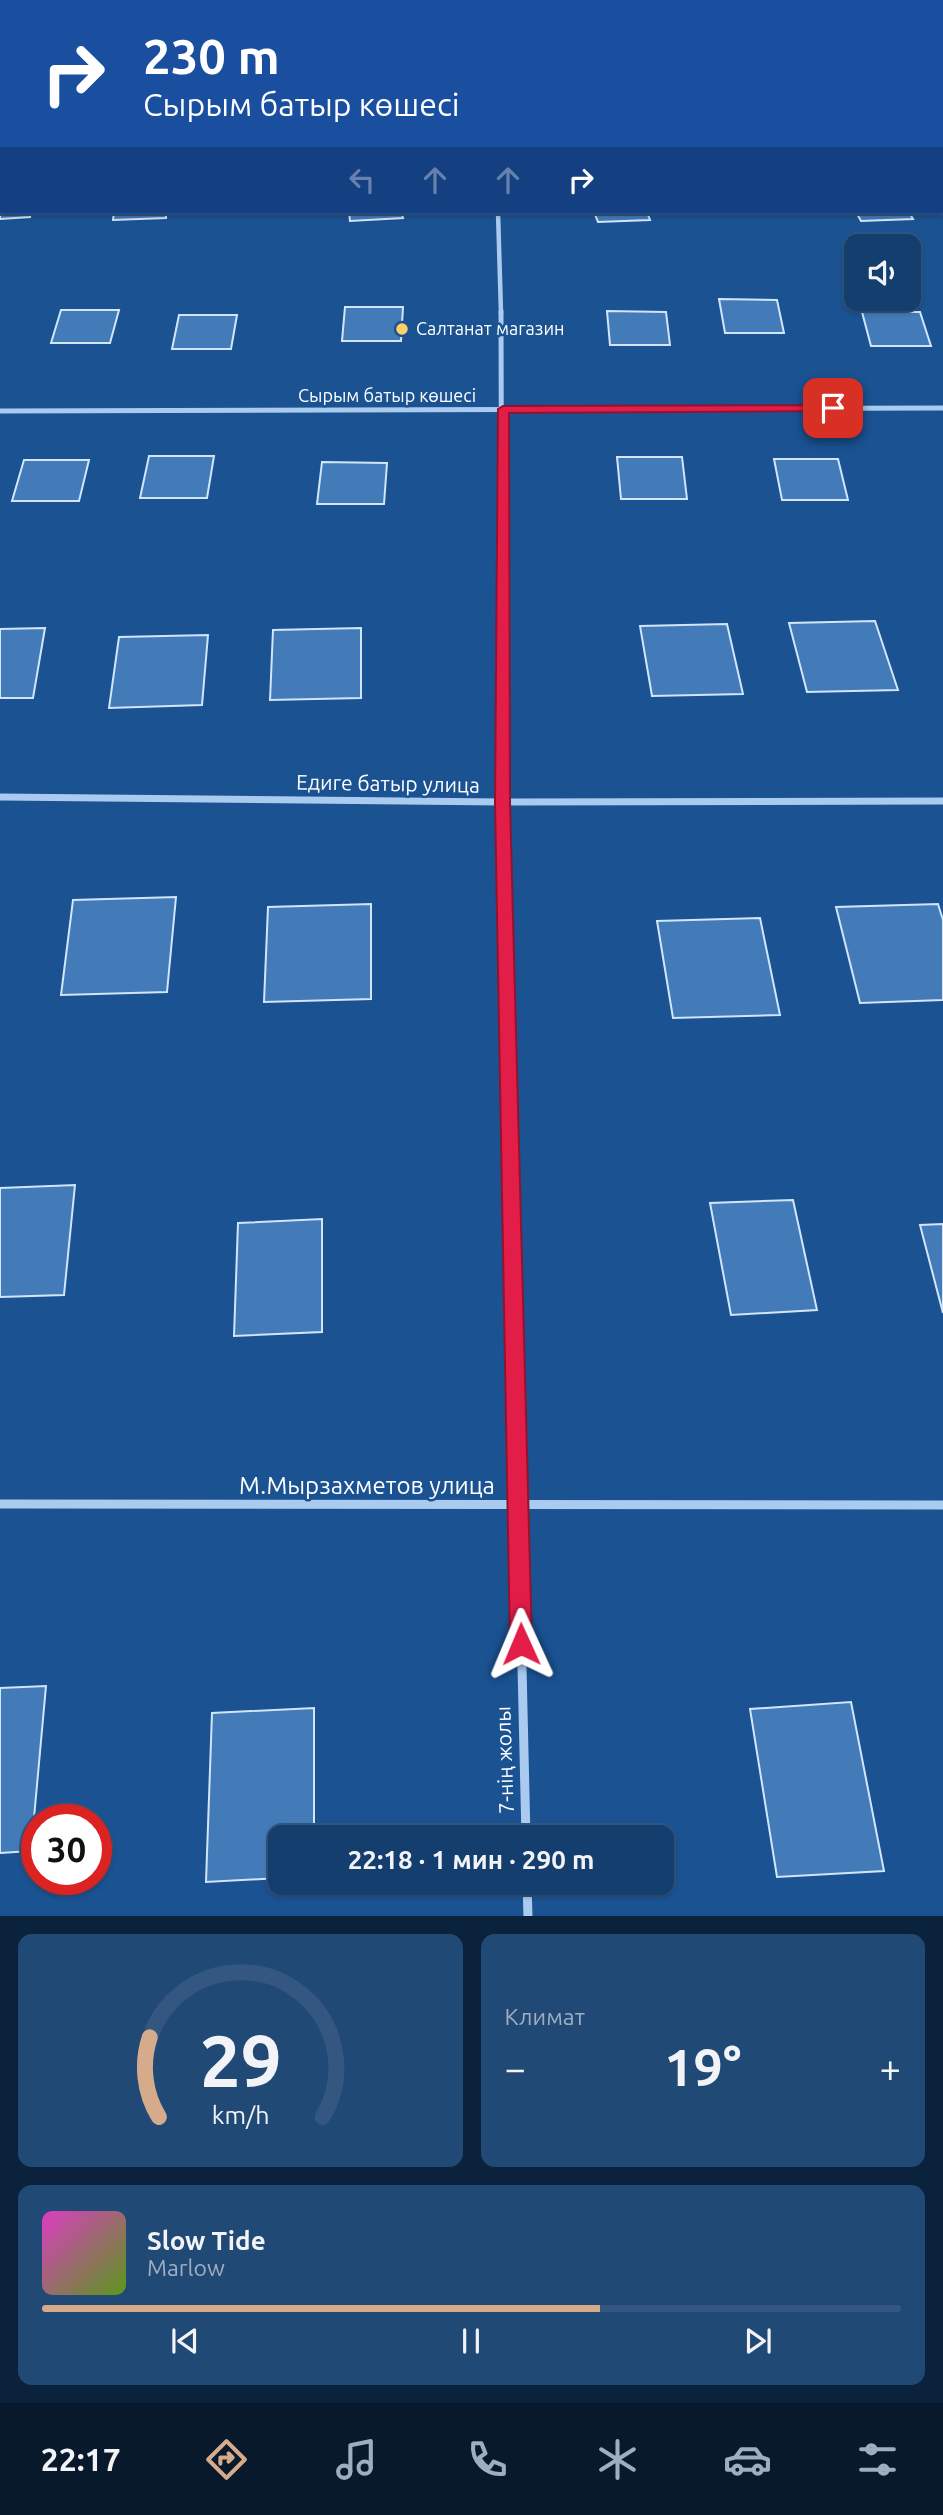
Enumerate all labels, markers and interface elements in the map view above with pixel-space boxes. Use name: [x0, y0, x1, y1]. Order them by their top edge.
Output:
icon: right: [28, 28, 119, 119]
text: 230 m: [143, 28, 280, 83]
text: Сырым батыр көшесі: [143, 86, 460, 122]
icon: left: [343, 161, 381, 199]
icon: ahead: [416, 161, 454, 199]
icon: ahead: [489, 161, 527, 199]
icon: right: [562, 161, 600, 199]
map controls: [844, 234, 921, 311]
button: sound: [844, 234, 921, 311]
place label: Салтанат магазин: [416, 318, 565, 338]
marker: Салтанат магазин: [394, 321, 410, 337]
pin: [803, 378, 863, 438]
street label: Сырым батыр көшесі: [298, 385, 476, 405]
icon: arrive: [814, 389, 852, 427]
street label: Едиге батыр улица: [296, 769, 480, 797]
street label: М.Мырзахметов улица: [239, 1472, 495, 1499]
position arrow: [484, 1607, 558, 1681]
street label: 7-нің жолы: [490, 1706, 518, 1814]
speed limit sign: 30: [21, 1804, 112, 1895]
text: 22:18 · 1 мин · 290 m: [348, 1845, 594, 1874]
text: Климат: [505, 2004, 585, 2029]
text: 29: [199, 2019, 281, 2101]
text: 19°: [664, 2038, 741, 2096]
text: −: [505, 2047, 526, 2089]
text: +: [880, 2047, 901, 2089]
text: km/h: [211, 2100, 269, 2128]
text: Slow Tide: [147, 2226, 266, 2255]
text: Marlow: [147, 2255, 225, 2280]
icon: previous: [166, 2322, 204, 2360]
icon: pause: [452, 2322, 490, 2360]
icon: next: [739, 2322, 777, 2360]
icon: directions: [202, 2435, 251, 2484]
icon: music: [332, 2435, 381, 2484]
icon: phone: [463, 2435, 512, 2484]
icon: climate: [593, 2435, 642, 2484]
icon: car: [723, 2435, 772, 2484]
icon: filters: [853, 2435, 902, 2484]
text: 22:17: [41, 2441, 121, 2477]

